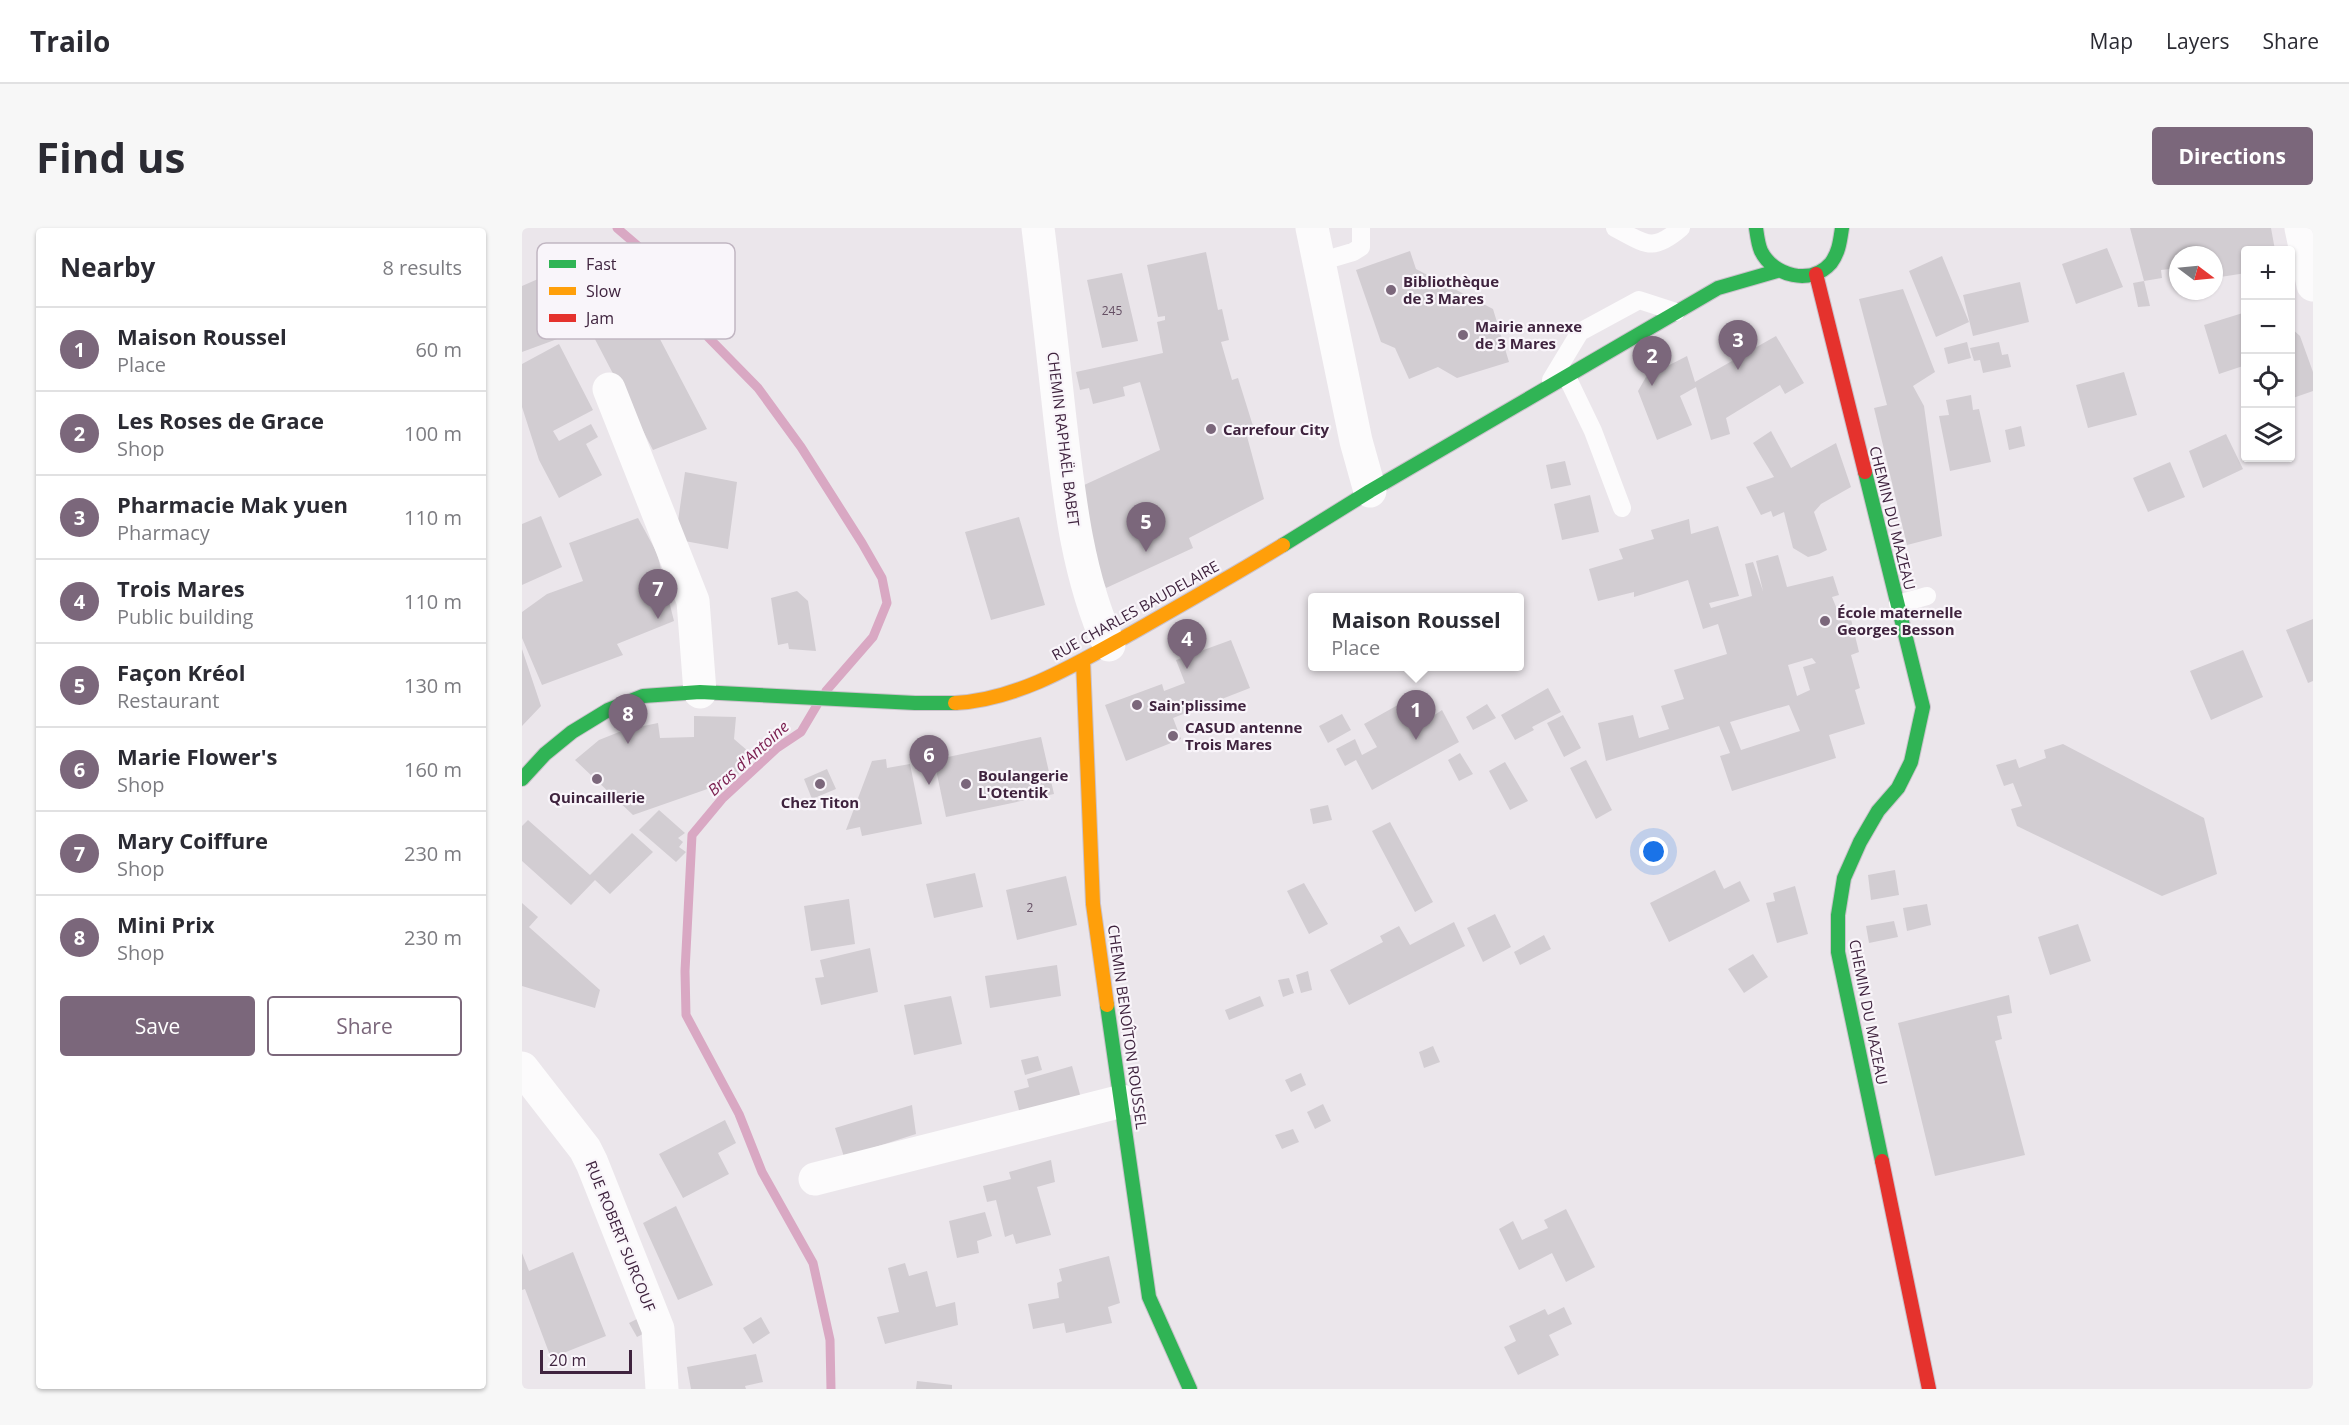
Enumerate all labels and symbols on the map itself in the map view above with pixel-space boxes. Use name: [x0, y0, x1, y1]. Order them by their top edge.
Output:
legend: [537, 243, 735, 339]
north arrow: [2169, 246, 2223, 300]
text: Fast: [586, 253, 617, 275]
place label: Bibliothèque de 3 Mares: [1403, 271, 1499, 308]
text: Slow: [586, 280, 621, 302]
marker: Bibliothèque de 3 Mares: [1384, 283, 1398, 297]
house number: 245: [1102, 302, 1122, 319]
text: Jam: [584, 307, 614, 329]
place label: Mairie annexe de 3 Mares: [1475, 316, 1582, 353]
pin: 3: [1718, 320, 1758, 370]
marker: Mairie annexe de 3 Mares: [1456, 328, 1470, 342]
pin: 2: [1632, 336, 1672, 386]
street label: CHEMIN RAPHAËL BABET: [1043, 351, 1085, 528]
place label: Carrefour City: [1223, 419, 1329, 439]
marker: Carrefour City: [1204, 422, 1218, 436]
street label: CHEMIN DU MAZEAU: [1865, 444, 1921, 592]
pin: 5: [1126, 502, 1166, 552]
street label: RUE CHARLES BAUDELAIRE: [1048, 556, 1222, 664]
pin: 7: [638, 570, 678, 619]
place label: École maternelle Georges Besson: [1837, 602, 1963, 639]
marker: École maternelle Georges Besson: [1818, 614, 1832, 628]
pin: 4: [1168, 620, 1206, 669]
pin: 1: [1396, 690, 1436, 740]
pin: 8: [608, 694, 648, 744]
place label: Sain'plissime: [1149, 695, 1247, 715]
marker: Sain'plissime: [1130, 698, 1144, 712]
water label: Bras d'Antoine: [703, 716, 793, 800]
place label: CASUD antenne Trois Mares: [1185, 717, 1303, 754]
marker: CASUD antenne Trois Mares: [1166, 729, 1180, 743]
pin: 6: [910, 736, 948, 785]
place label: Boulangerie L'Otentik: [978, 765, 1068, 802]
marker: Quincaillerie: [590, 772, 604, 786]
marker: Chez Titon: [813, 777, 827, 791]
marker: Boulangerie L'Otentik: [959, 777, 973, 791]
place label: Quincaillerie: [549, 787, 645, 807]
place label: Chez Titon: [781, 792, 859, 812]
your location: [1639, 837, 1668, 866]
house number: 2: [1027, 899, 1034, 916]
street label: CHEMIN BENOÎTON ROUSSEL: [1104, 923, 1152, 1131]
street label: CHEMIN DU MAZEAU: [1845, 938, 1893, 1086]
street label: RUE ROBERT SURCOUF: [582, 1158, 661, 1315]
scale bar: [540, 1347, 632, 1374]

